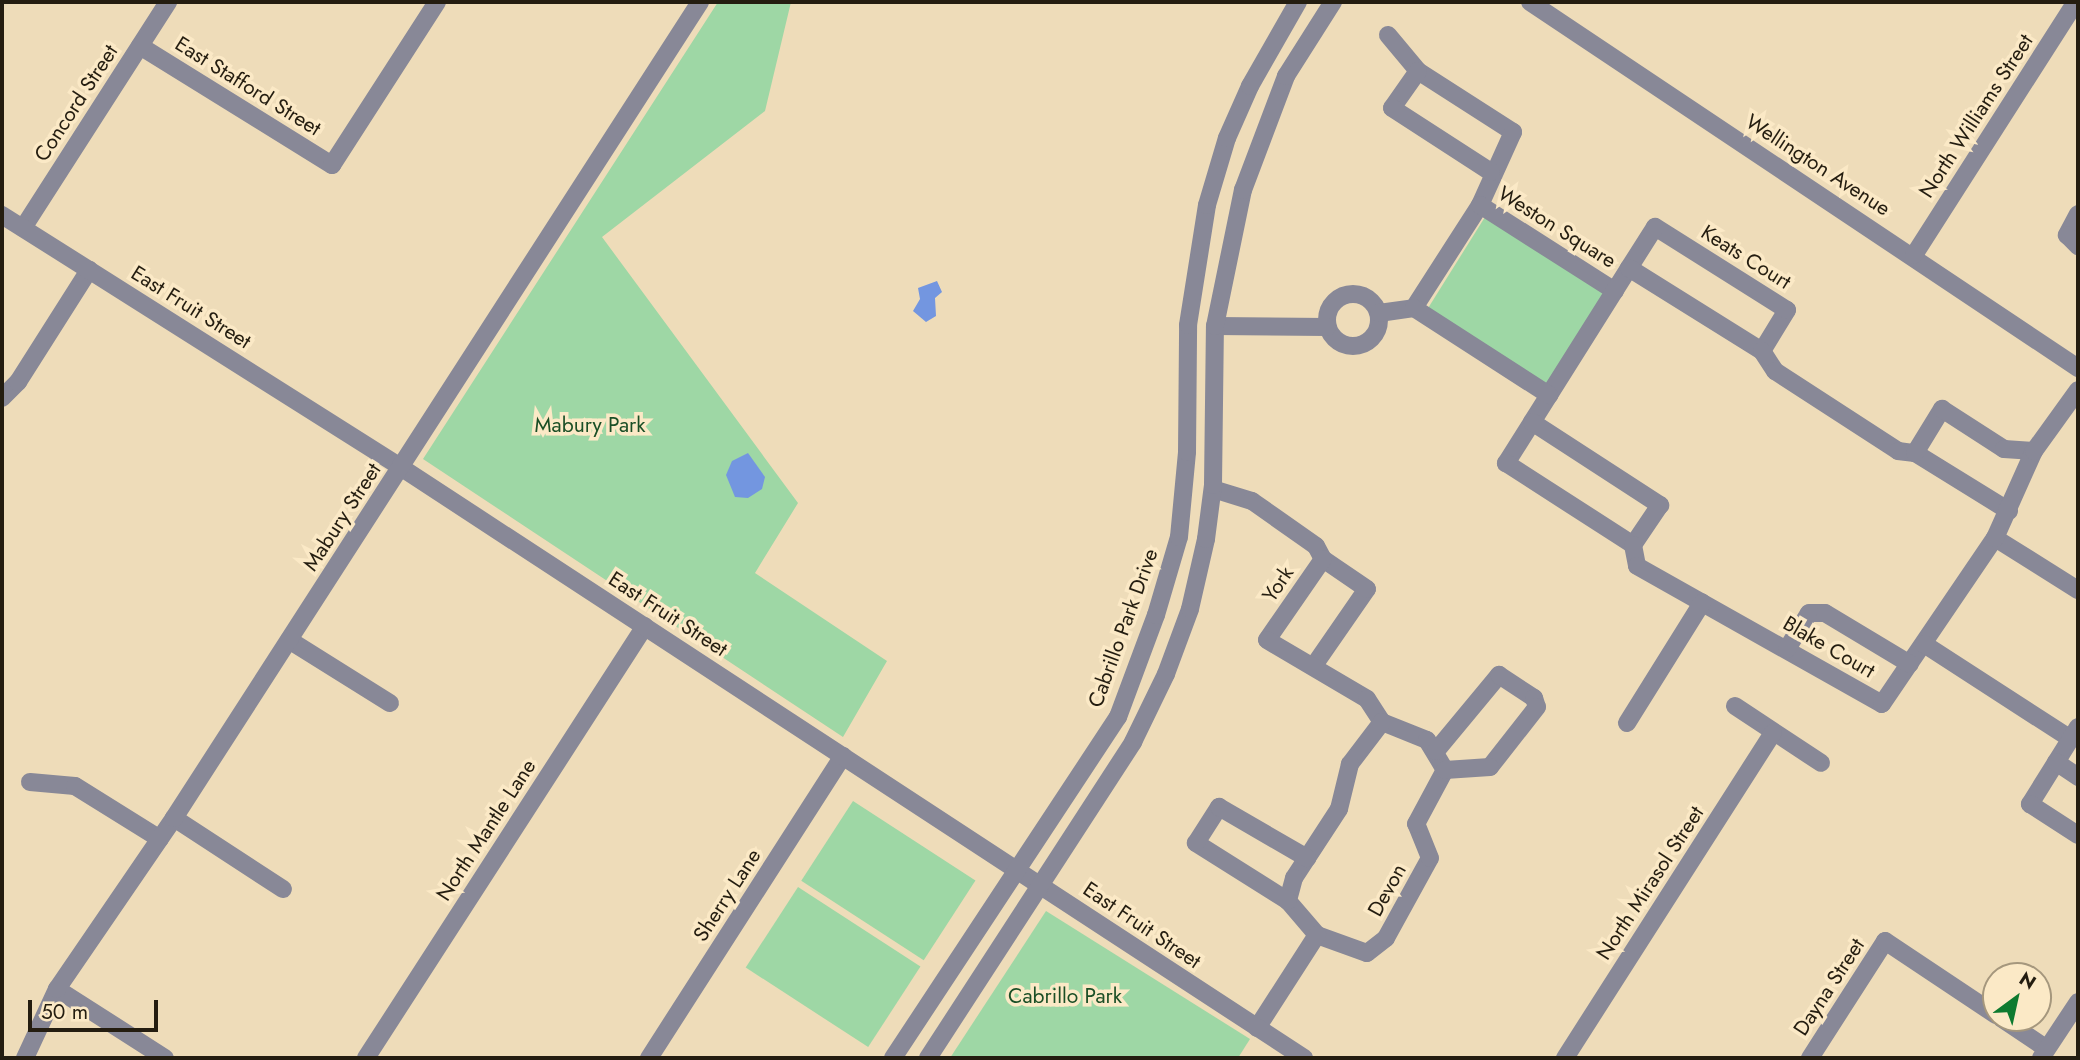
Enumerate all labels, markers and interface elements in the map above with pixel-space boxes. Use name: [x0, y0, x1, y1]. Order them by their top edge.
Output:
street label: North Williams Street: [1914, 29, 2038, 203]
street label: East Stafford Street: [170, 31, 326, 141]
street label: Concord Street: [29, 40, 123, 166]
street label: Wellington Avenue: [1741, 109, 1895, 221]
street label: Weston Square: [1493, 181, 1621, 273]
street label: Keats Court: [1696, 220, 1796, 294]
street label: East Fruit Street: [126, 260, 256, 354]
park label: Mabury Park: [535, 412, 645, 438]
street label: Mabury Street: [298, 458, 386, 576]
street label: Cabrillo Park Drive: [1083, 545, 1163, 711]
street label: York: [1257, 561, 1299, 607]
street label: East Fruit Street: [604, 566, 732, 662]
street label: Blake Court: [1779, 611, 1879, 683]
street label: North Mantle Lane: [431, 754, 541, 906]
street label: North Mirasol Street: [1591, 801, 1709, 965]
street label: Sherry Lane: [688, 844, 766, 946]
street label: Devon: [1362, 859, 1412, 921]
street label: East Fruit Street: [1078, 876, 1206, 974]
street label: Dayna Street: [1788, 934, 1870, 1040]
north arrow: [1982, 962, 2052, 1032]
text: N: [2014, 965, 2041, 996]
park label: Cabrillo Park: [1008, 983, 1122, 1009]
scale bar: [32, 986, 161, 1030]
text: 50 m: [41, 997, 88, 1027]

